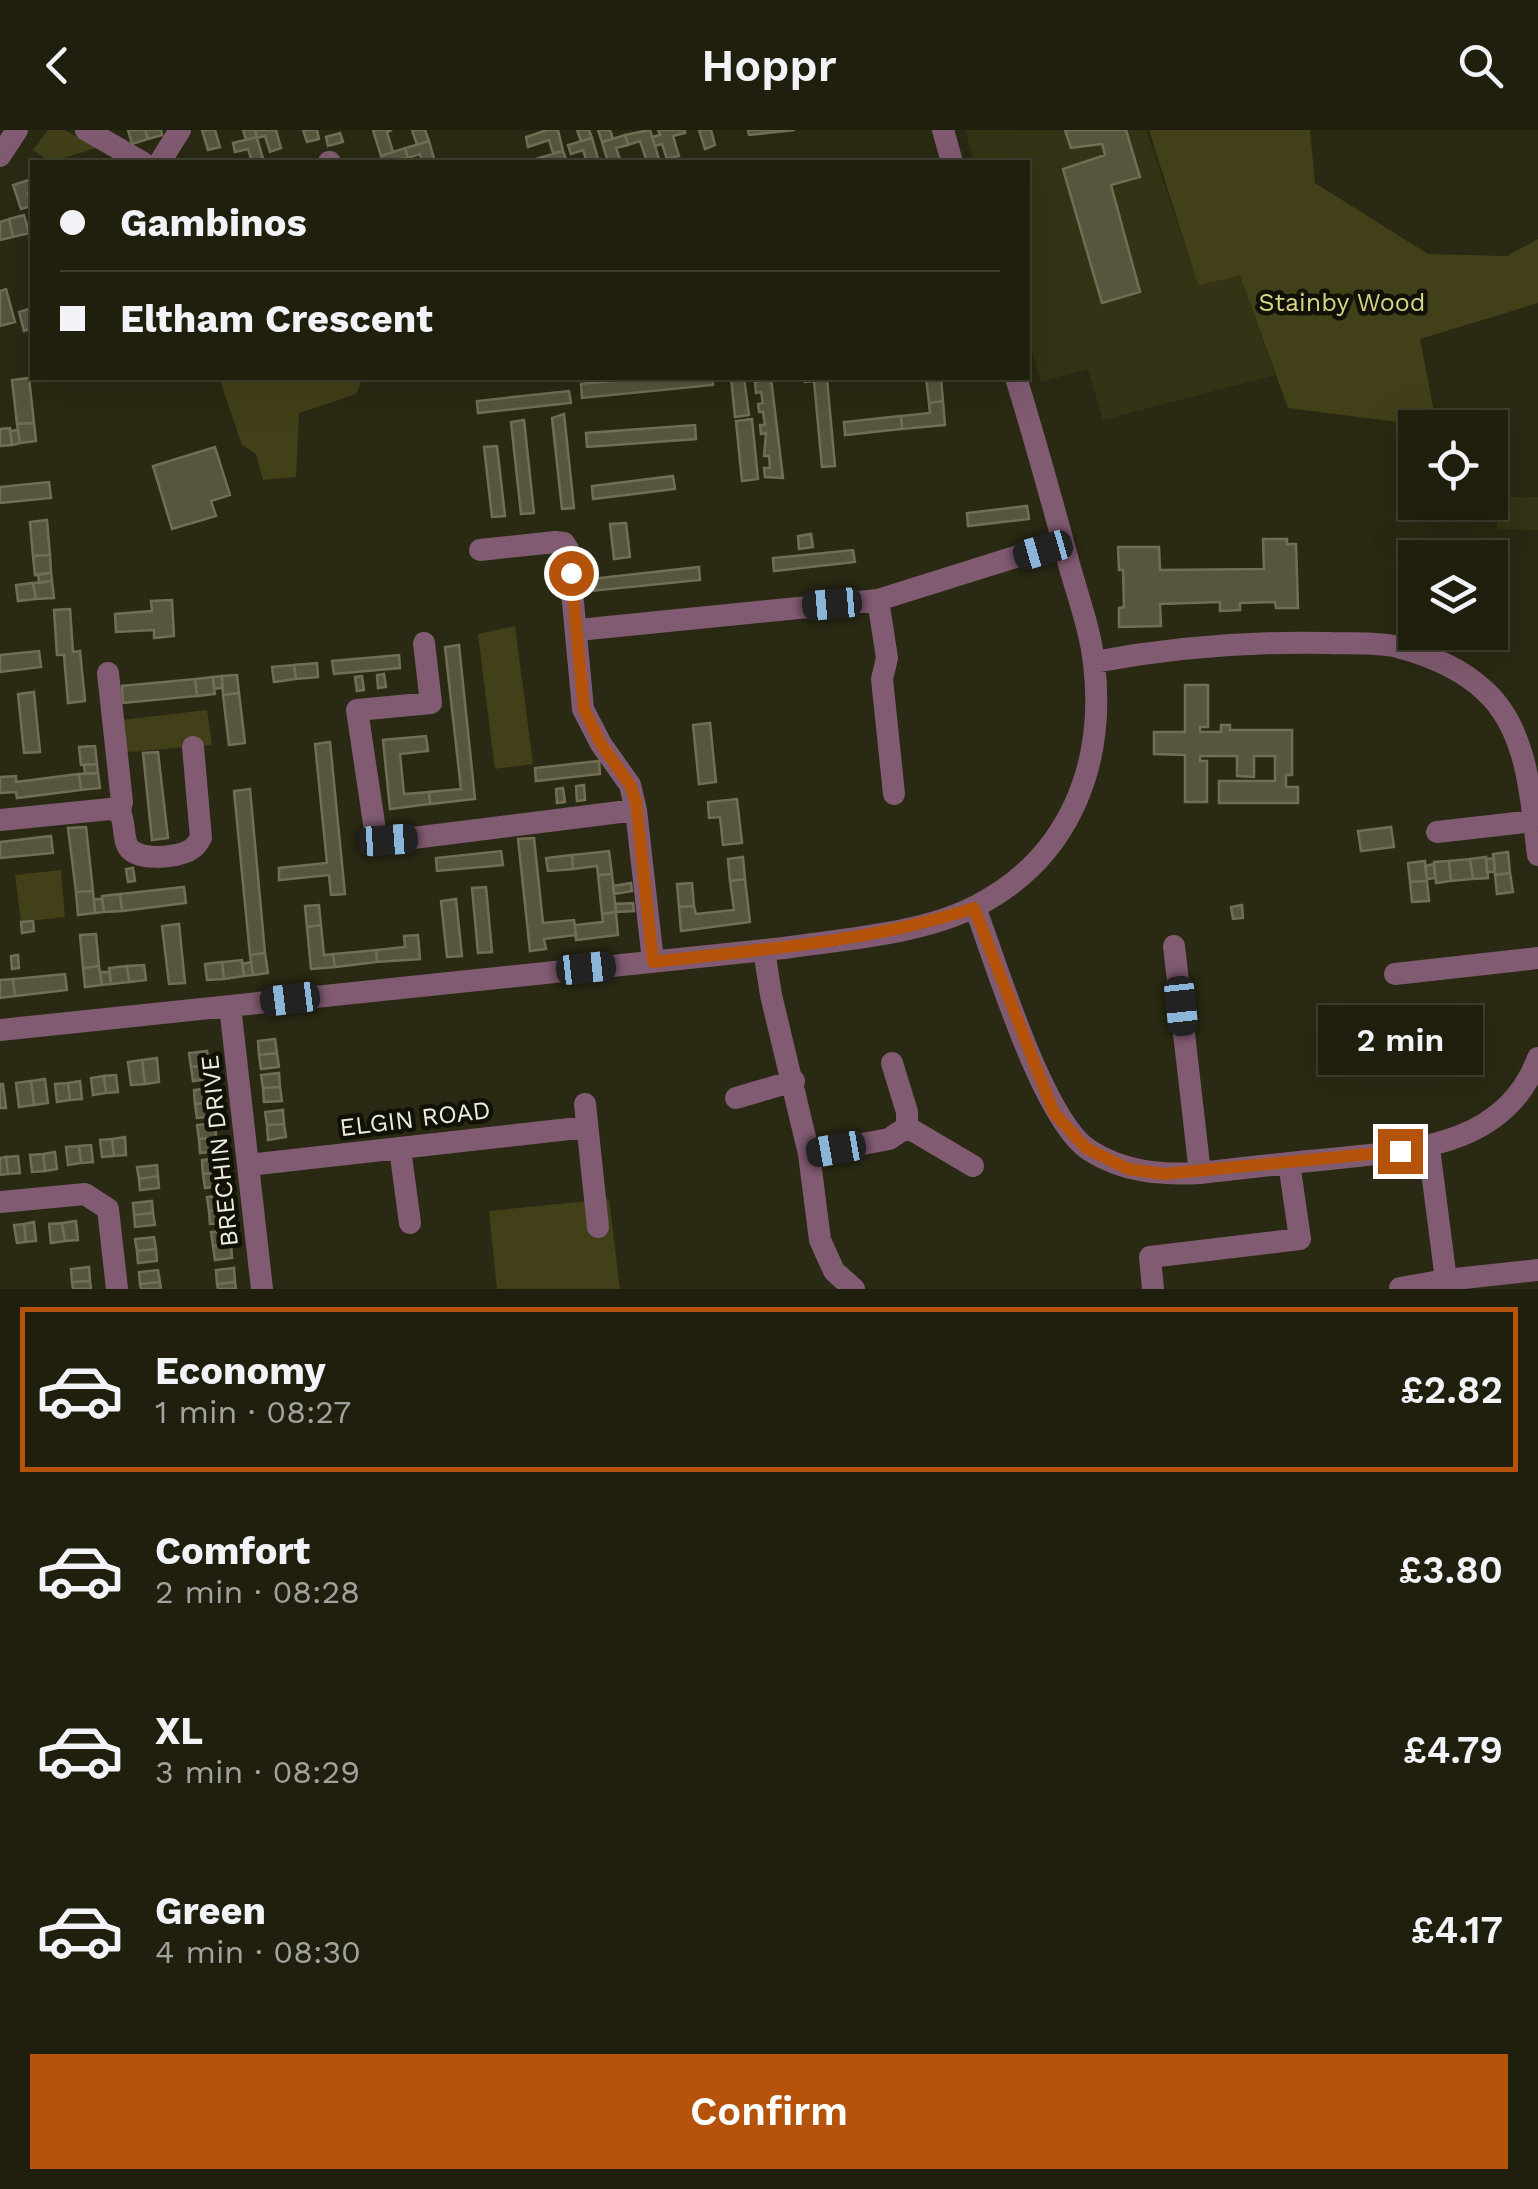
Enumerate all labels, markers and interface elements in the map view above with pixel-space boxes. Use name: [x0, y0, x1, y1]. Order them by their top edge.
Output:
icon: back: [30, 38, 85, 93]
icon: search: [1453, 38, 1508, 93]
text: Hoppr: [701, 39, 837, 92]
text: Gambinos: [120, 201, 307, 245]
park label: Stainby Wood: [1258, 288, 1426, 317]
text: Eltham Crescent: [120, 297, 433, 341]
map controls: [1398, 410, 1508, 650]
button: locate: [1398, 410, 1508, 520]
car: [1010, 527, 1076, 573]
button: layers: [1398, 540, 1508, 650]
route start: [549, 551, 594, 596]
car: [801, 586, 863, 622]
car: [357, 823, 419, 857]
car: [555, 950, 617, 986]
car: [1163, 975, 1199, 1037]
car: [258, 980, 322, 1018]
callout: 2 min: [1318, 1006, 1482, 1076]
text: 2 min: [1357, 1021, 1444, 1059]
street label: BRECHIN DRIVE: [195, 1054, 244, 1248]
street label: ELGIN ROAD: [338, 1095, 492, 1142]
car: [804, 1129, 868, 1169]
route end: [1378, 1129, 1423, 1174]
icon: car: [35, 1345, 125, 1435]
text: Economy: [155, 1349, 326, 1393]
text: £2.82: [1400, 1368, 1503, 1412]
text: 1 min · 08:27: [155, 1393, 351, 1431]
icon: car: [35, 1525, 125, 1615]
text: Comfort: [155, 1529, 310, 1573]
text: £3.80: [1398, 1548, 1503, 1592]
text: 2 min · 08:28: [155, 1573, 360, 1611]
icon: car: [35, 1705, 125, 1795]
text: XL: [155, 1709, 203, 1753]
text: £4.79: [1403, 1728, 1503, 1772]
text: 3 min · 08:29: [155, 1753, 360, 1791]
icon: car: [35, 1885, 125, 1975]
text: Green: [155, 1889, 266, 1933]
text: £4.17: [1411, 1908, 1503, 1952]
text: 4 min · 08:30: [155, 1933, 361, 1971]
button: Confirm: [30, 2054, 1508, 2169]

